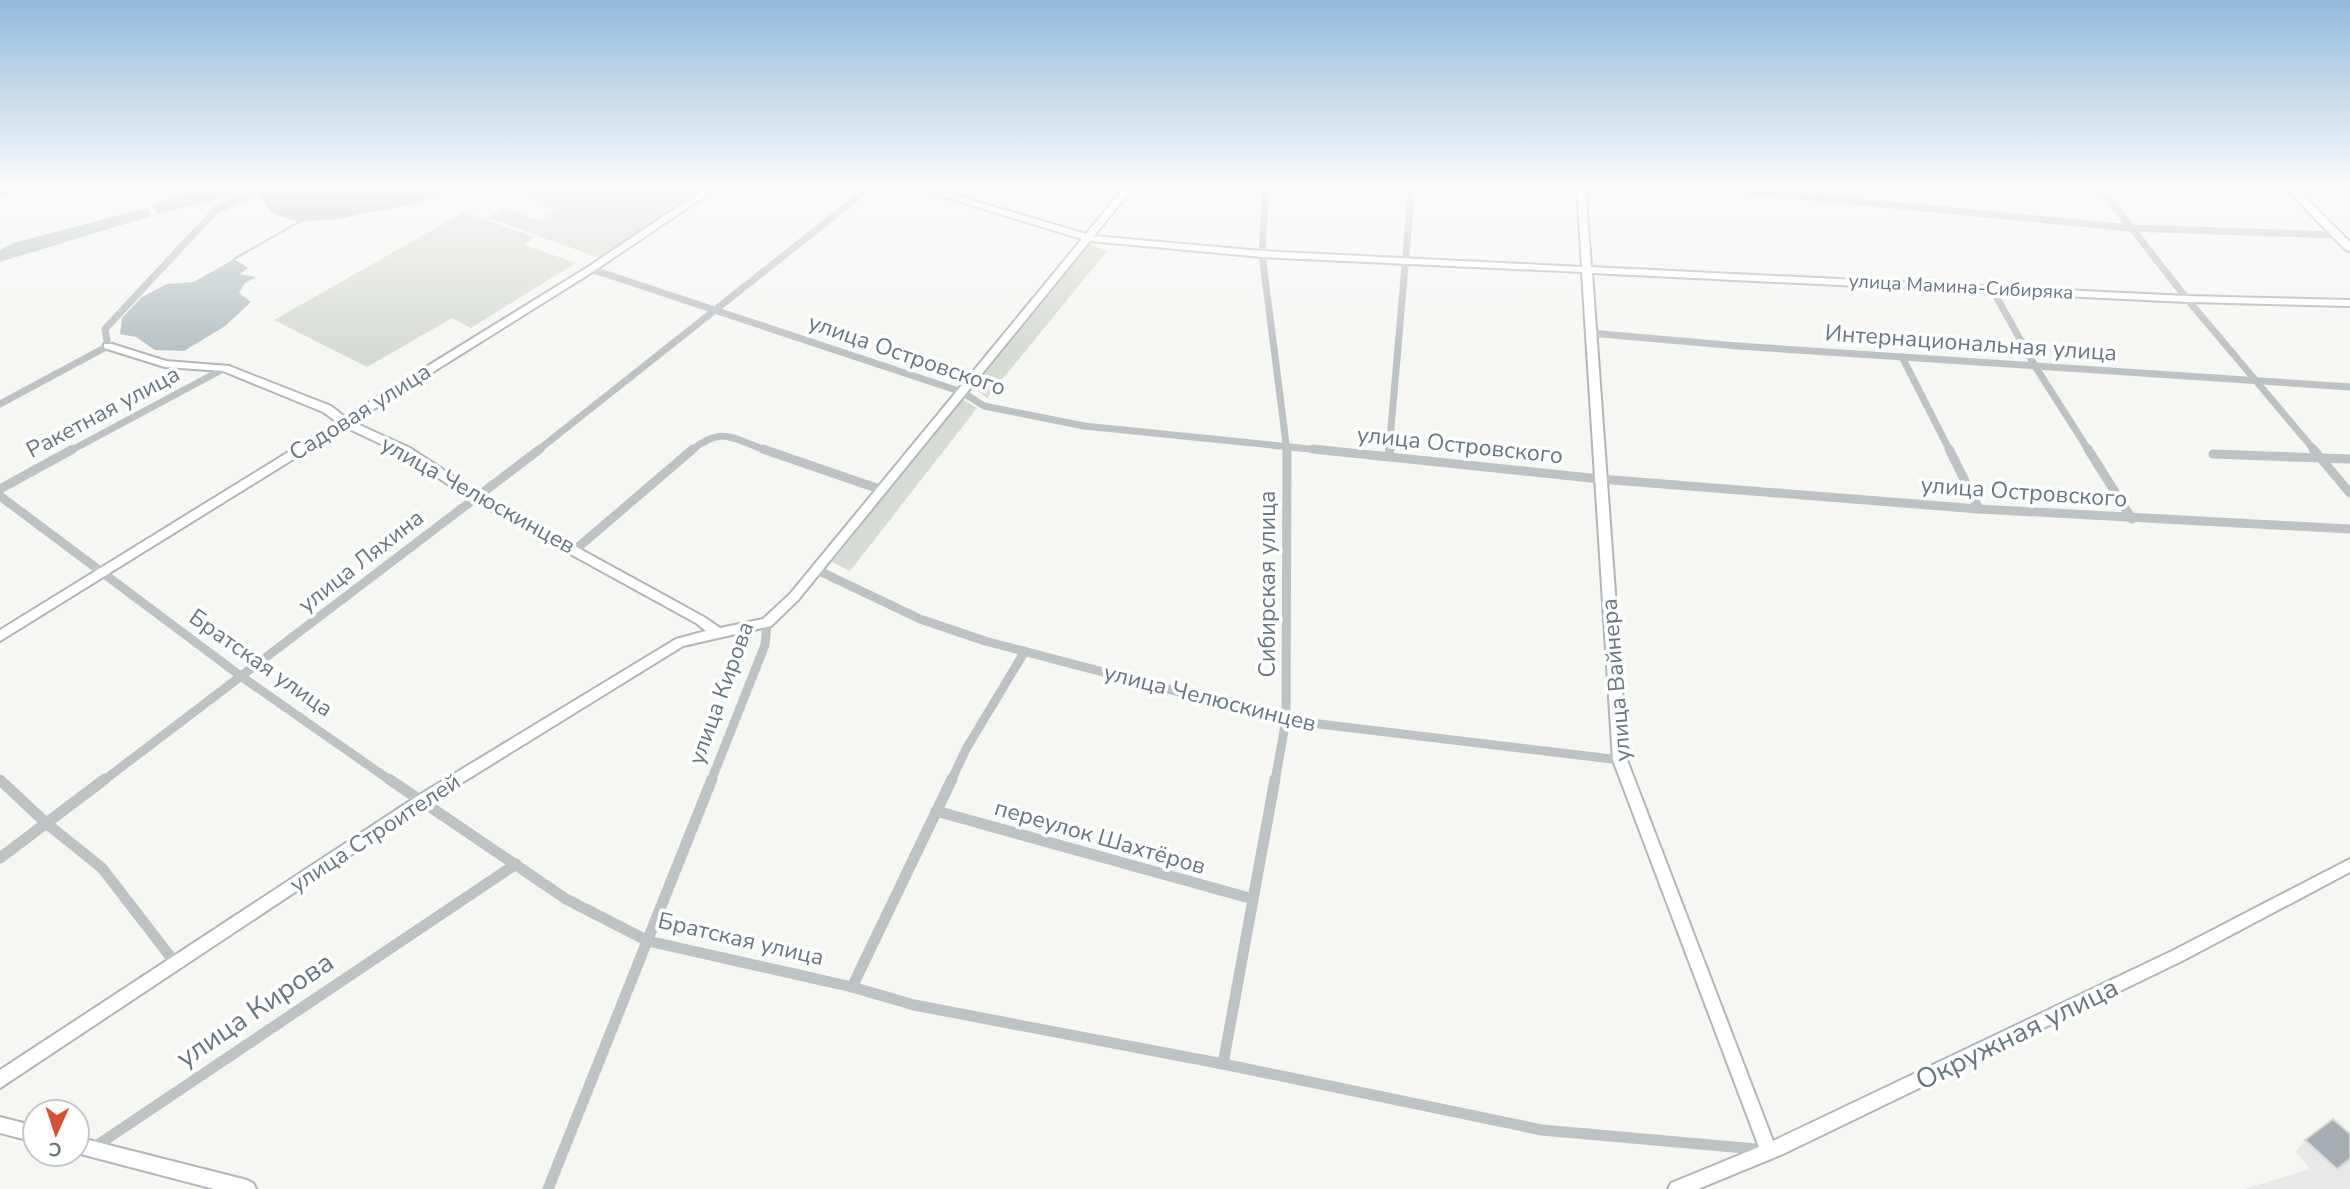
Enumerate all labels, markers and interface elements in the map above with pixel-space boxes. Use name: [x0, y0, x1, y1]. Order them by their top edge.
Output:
street label: улица Мамина-Сибиряка: [1848, 268, 2074, 306]
street label: улица Островского: [804, 307, 1010, 403]
street label: Интернациональная улица: [1824, 317, 2118, 369]
street label: Садовая улица: [283, 356, 437, 468]
street label: Ракетная улица: [21, 358, 185, 466]
street label: улица Островского: [1355, 419, 1565, 471]
street label: улица Челюскинцев: [375, 429, 581, 561]
street label: улица Островского: [1920, 469, 2128, 515]
street label: Сибирская улица: [1252, 491, 1283, 677]
street label: улица Ляхина: [292, 502, 430, 620]
street label: улица Вайнера: [1593, 597, 1639, 763]
street label: Братская улица: [183, 602, 339, 724]
street label: улица Кирова: [681, 617, 761, 769]
street label: улица Челюскинцев: [1101, 657, 1319, 739]
street label: улица Строителей: [284, 766, 466, 900]
street label: переулок Шахтёров: [991, 792, 1209, 882]
street label: Братская улица: [655, 905, 827, 973]
street label: улица Кирова: [169, 943, 341, 1077]
street label: Окружная улица: [1909, 968, 2125, 1100]
north arrow: [21, 1098, 91, 1168]
text: С: [48, 1136, 62, 1162]

